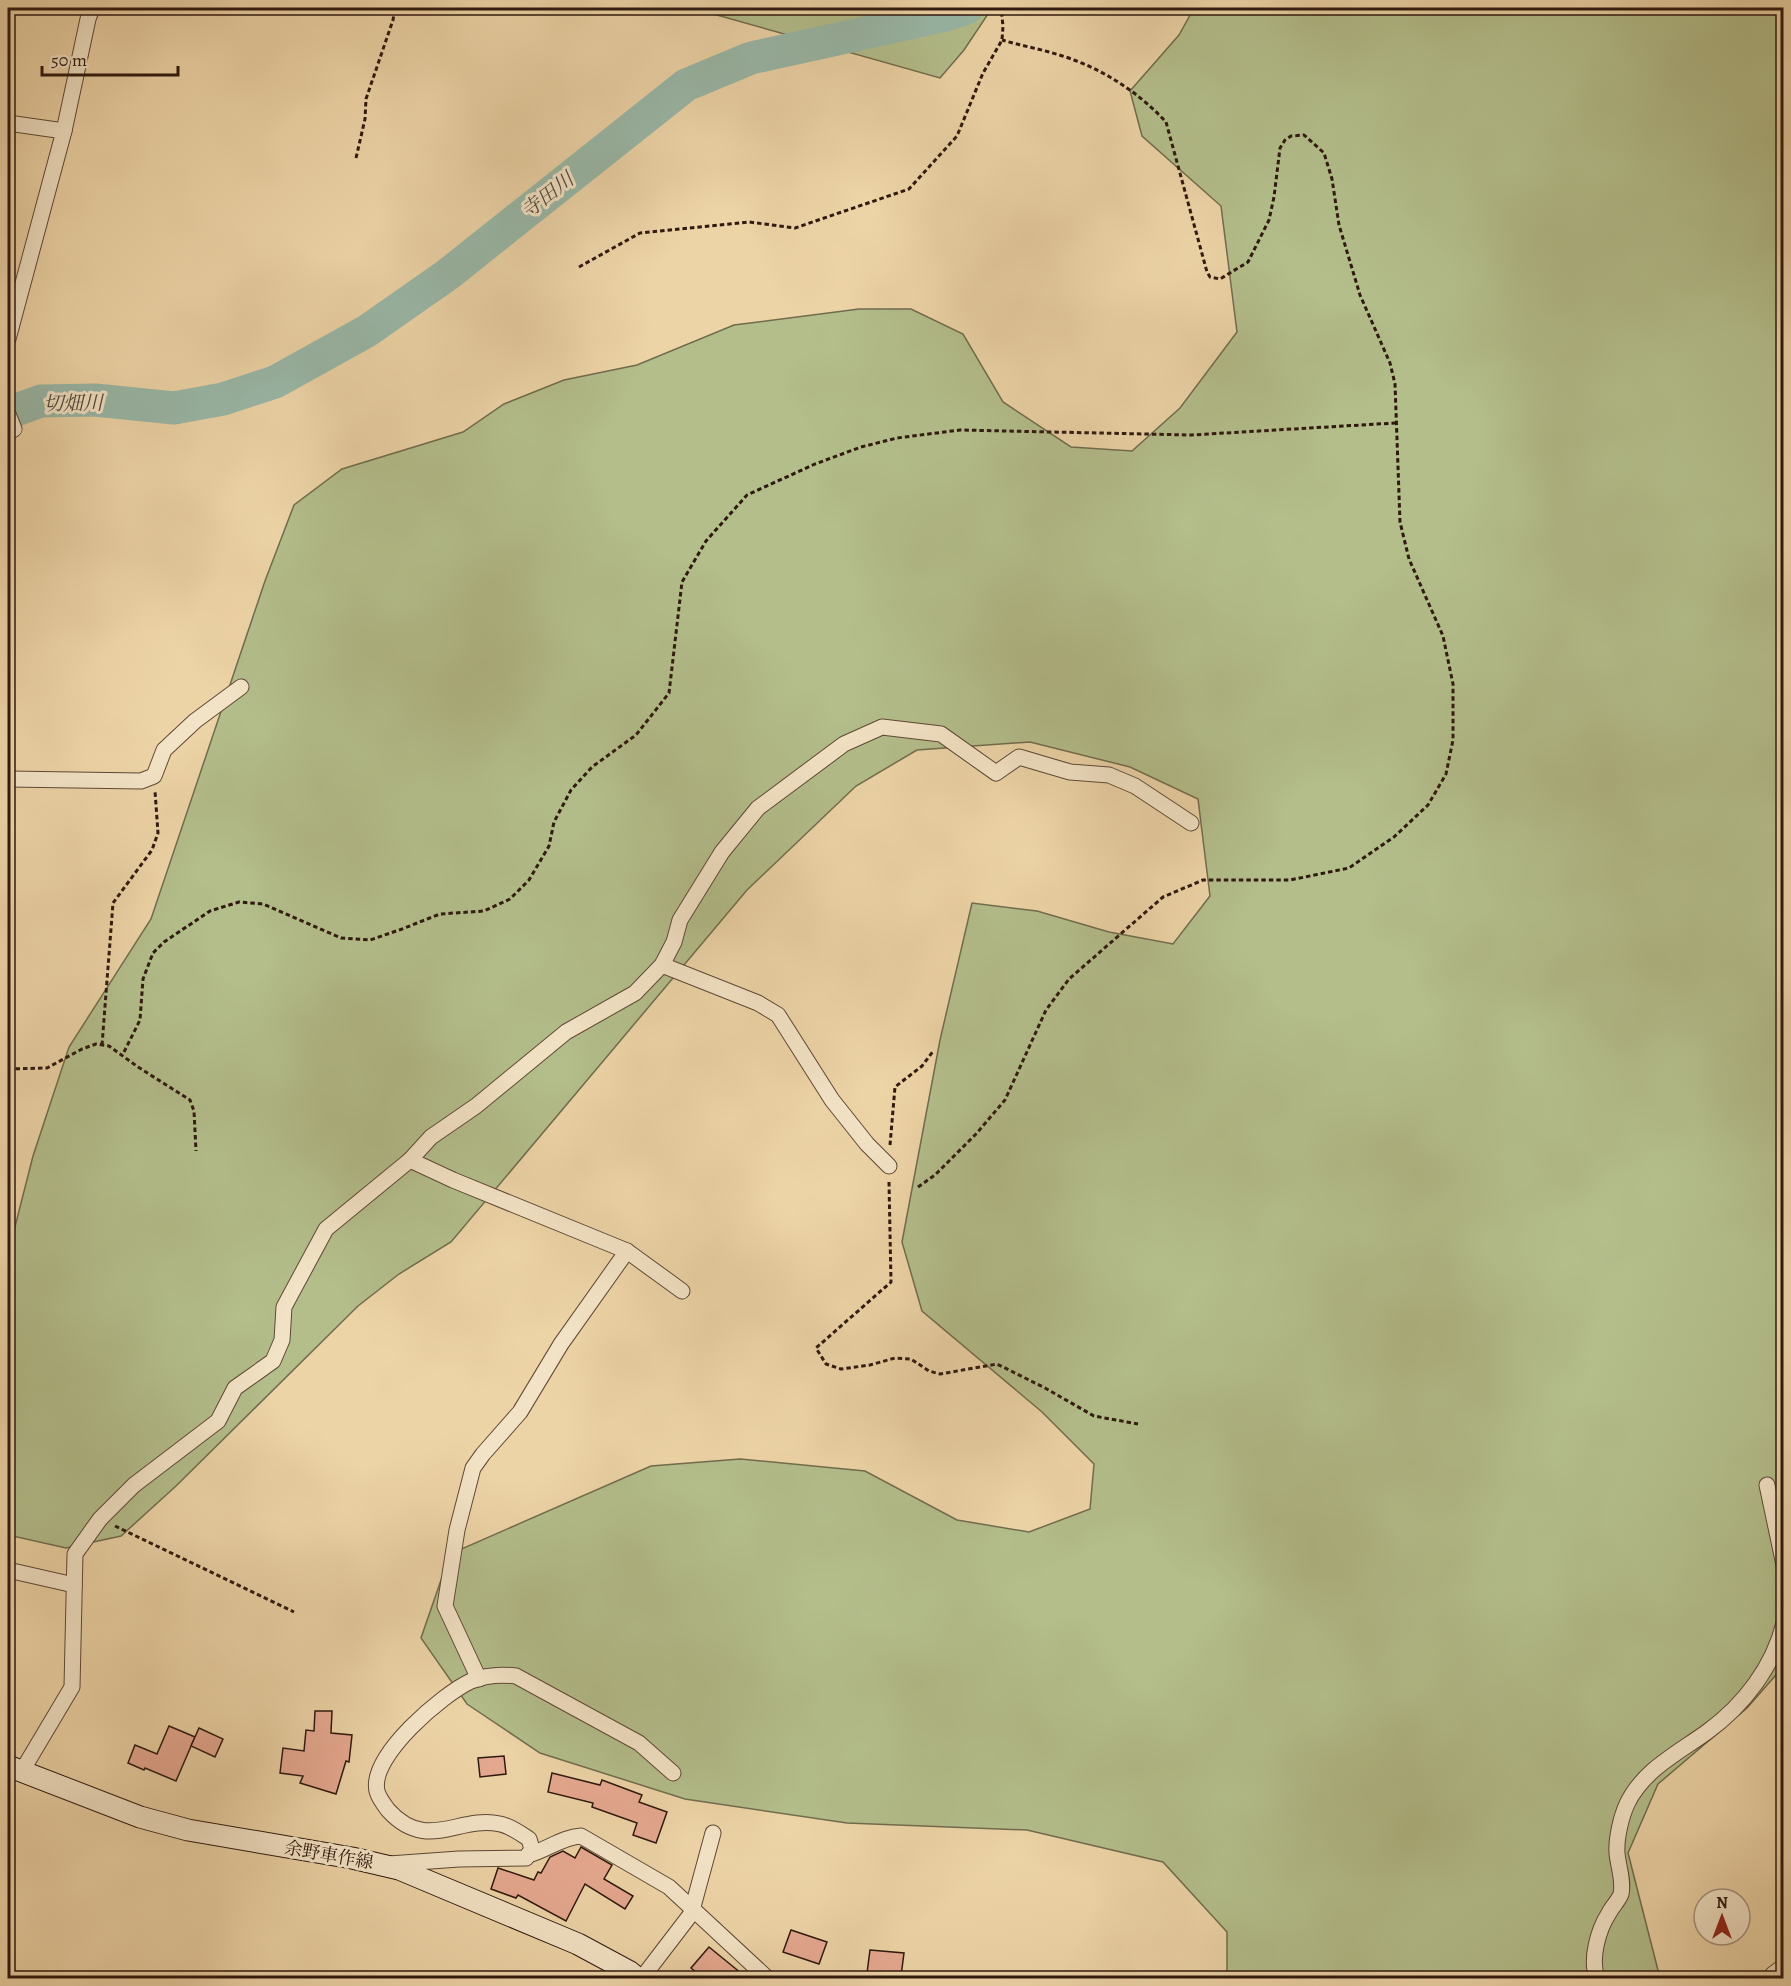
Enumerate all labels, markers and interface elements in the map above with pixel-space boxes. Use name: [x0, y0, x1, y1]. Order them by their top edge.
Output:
scale bar: [42, 39, 178, 77]
text: 50 m: [51, 48, 87, 72]
water label: 寺田川: [515, 165, 581, 225]
water label: 切畑川: [43, 389, 105, 418]
street label: 余野車作線: [283, 1835, 375, 1875]
north arrow: [1692, 1887, 1752, 1947]
text: N: [1716, 1892, 1728, 1914]

